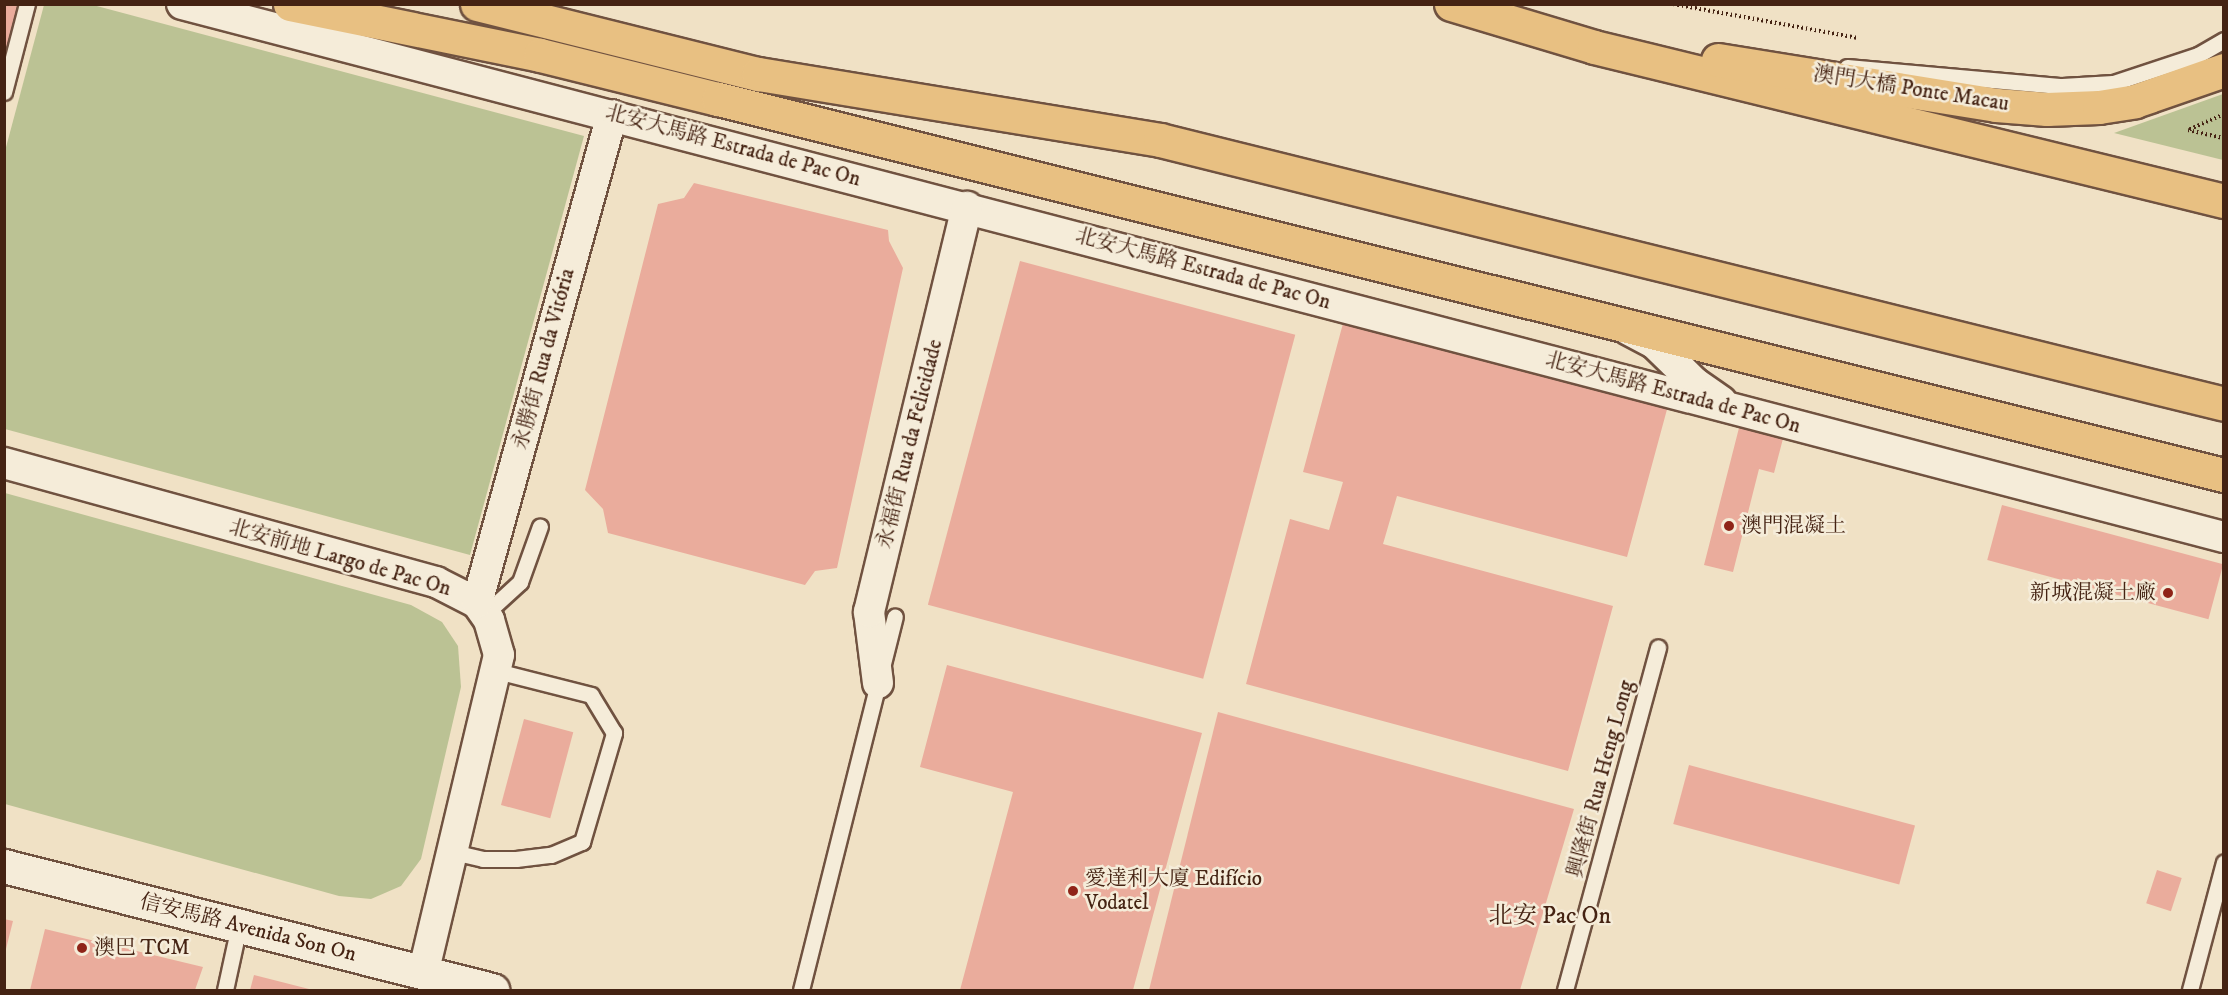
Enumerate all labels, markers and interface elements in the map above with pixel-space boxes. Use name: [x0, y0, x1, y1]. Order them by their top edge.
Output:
street label: 澳門大橋 Ponte Macau: [1811, 61, 2011, 117]
street label: 北安大馬路 Estrada de Pac On: [603, 100, 863, 192]
street label: 北安大馬路 Estrada de Pac On: [1073, 223, 1333, 315]
street label: 永勝街 Rua da Vitória: [508, 266, 580, 452]
street label: 永福街 Rua da Felicidade: [872, 337, 948, 551]
street label: 北安大馬路 Estrada de Pac On: [1543, 347, 1803, 439]
place label: 澳門混凝土: [1741, 513, 1846, 539]
street label: 北安前地 Largo de Pac On: [226, 514, 454, 602]
marker: 澳門混凝土: [1722, 519, 1736, 533]
place label: 新城混凝土廠: [2030, 580, 2156, 606]
marker: 新城混凝土廠: [2161, 586, 2175, 600]
street label: 興隆街 Rua Heng Long: [1563, 678, 1639, 880]
place label: 愛達利大廈 Edifício Vodatel: [1085, 866, 1262, 916]
marker: 愛達利大廈 Edifício Vodatel: [1066, 884, 1080, 898]
street label: 信安馬路 Avenida Son On: [137, 889, 359, 967]
district label: 北安 Pac On: [1489, 903, 1611, 931]
place label: 澳巴 TCM: [94, 935, 190, 961]
marker: 澳巴 TCM: [75, 941, 89, 955]

